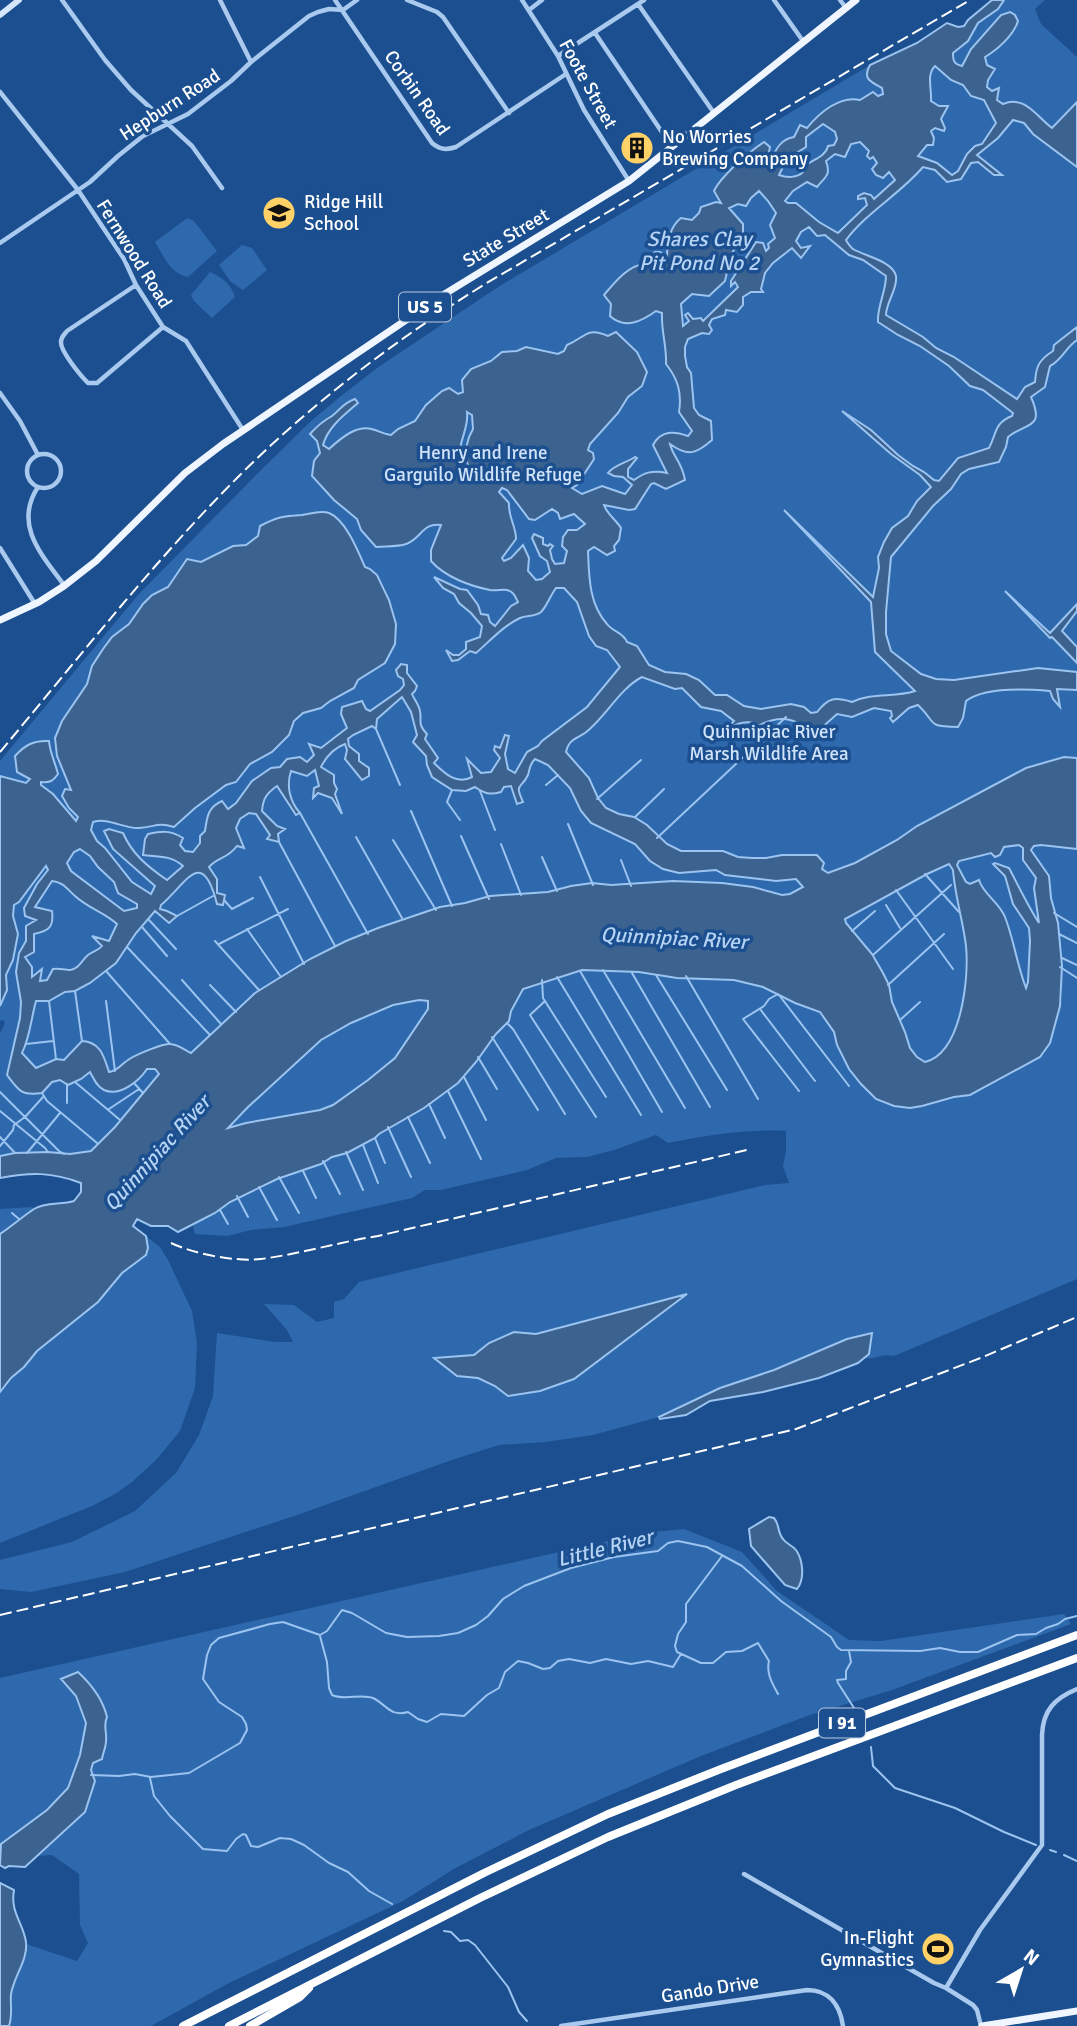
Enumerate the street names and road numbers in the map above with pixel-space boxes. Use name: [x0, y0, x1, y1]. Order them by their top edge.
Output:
street label: Foote Street: [554, 35, 623, 133]
street label: Corbin Road: [379, 46, 455, 140]
street label: Hepburn Road: [115, 64, 225, 146]
street label: Fernwood Road: [91, 195, 177, 313]
street label: State Street: [459, 203, 554, 273]
road number: US 5: [399, 292, 451, 321]
road number: I 91: [819, 1708, 865, 1738]
street label: Gando Drive: [659, 1969, 761, 2009]

